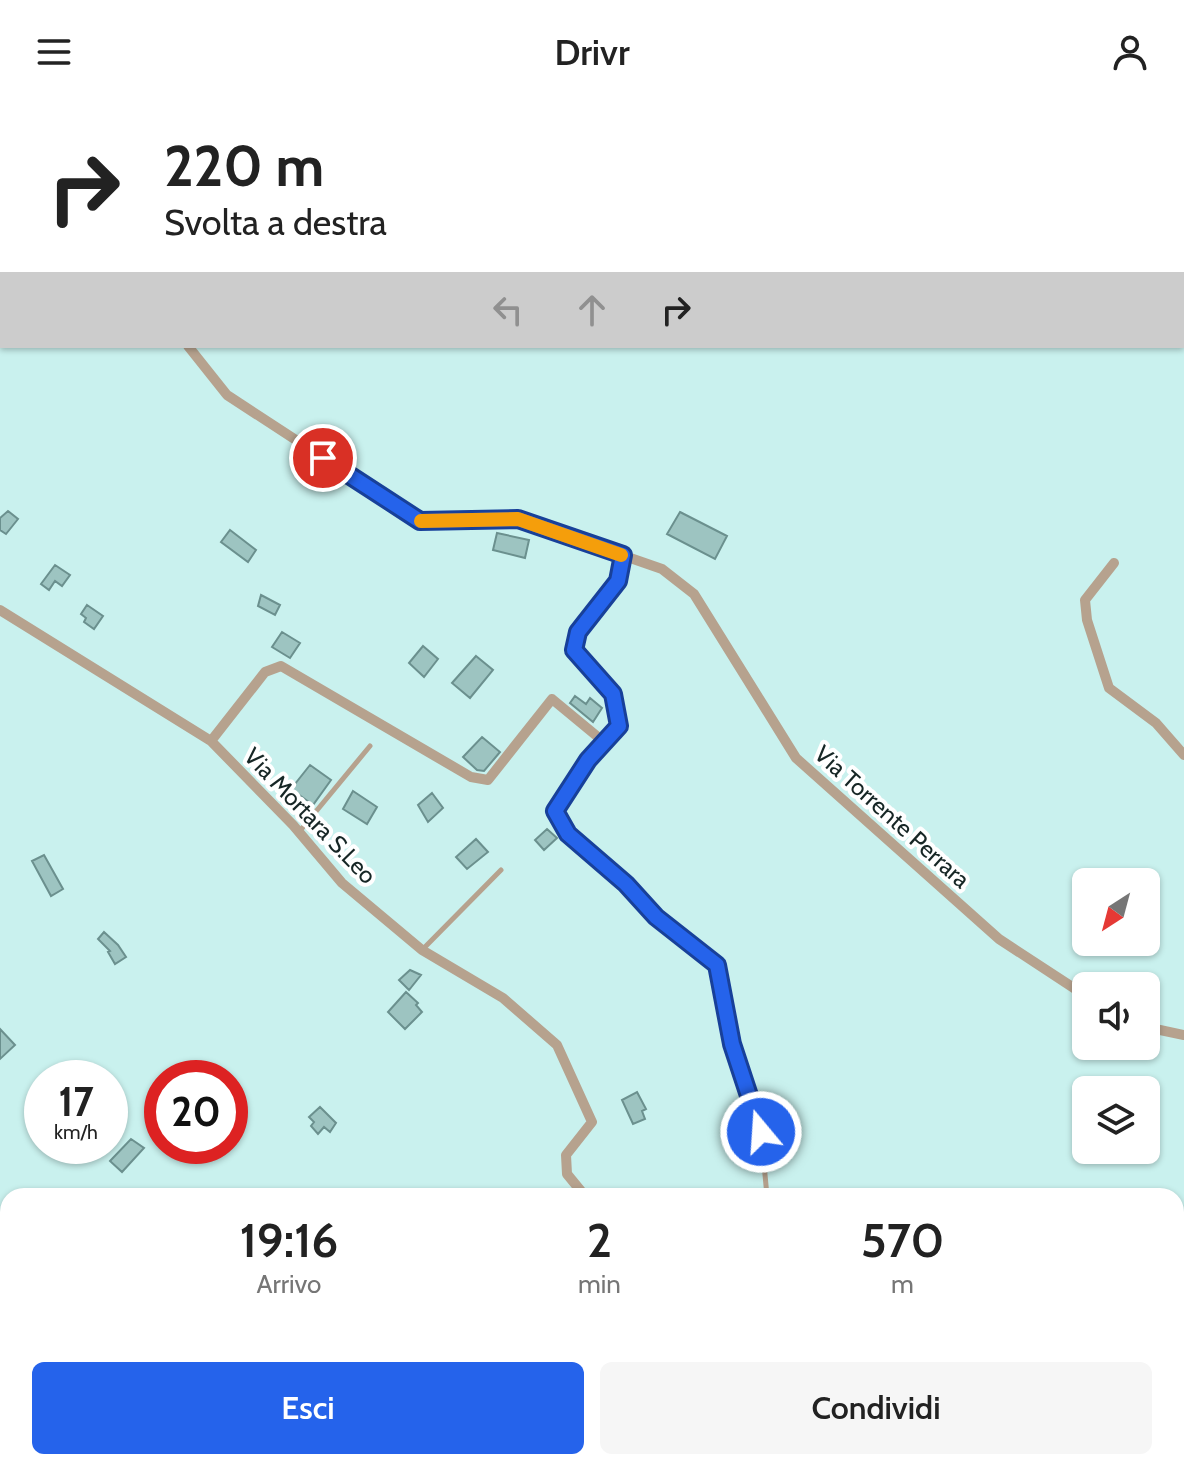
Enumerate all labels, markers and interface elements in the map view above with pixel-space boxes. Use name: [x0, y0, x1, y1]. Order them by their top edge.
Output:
icon: menu: [32, 30, 76, 74]
text: Drivr: [554, 30, 630, 74]
icon: person: [1108, 30, 1152, 74]
text: 220 m: [164, 132, 324, 200]
icon: right: [32, 136, 136, 240]
text: Svolta a destra: [164, 200, 387, 244]
icon: left: [486, 288, 530, 332]
icon: ahead: [570, 288, 614, 332]
icon: right: [654, 288, 698, 332]
pin: [289, 424, 357, 492]
icon: arrive: [301, 436, 345, 480]
street label: Via Torrente Perrara: [809, 739, 976, 894]
street label: Via Mortara S.Leo: [238, 742, 383, 890]
north arrow: [1072, 868, 1160, 956]
map controls: [1072, 868, 1160, 1164]
button: sound: [1072, 972, 1160, 1060]
speed limit sign: 20: [144, 1060, 248, 1164]
button: layers: [1072, 1076, 1160, 1164]
text: 17: [58, 1077, 94, 1126]
position arrow: [719, 1090, 803, 1174]
text: km/h: [54, 1120, 98, 1144]
text: 19:16: [240, 1211, 338, 1269]
text: 2: [587, 1211, 612, 1269]
text: 570: [861, 1211, 944, 1269]
text: Arrivo: [257, 1268, 321, 1300]
text: min: [578, 1268, 621, 1300]
text: m: [891, 1268, 914, 1300]
button: Esci: [32, 1362, 584, 1454]
button: Condividi: [600, 1362, 1152, 1454]

